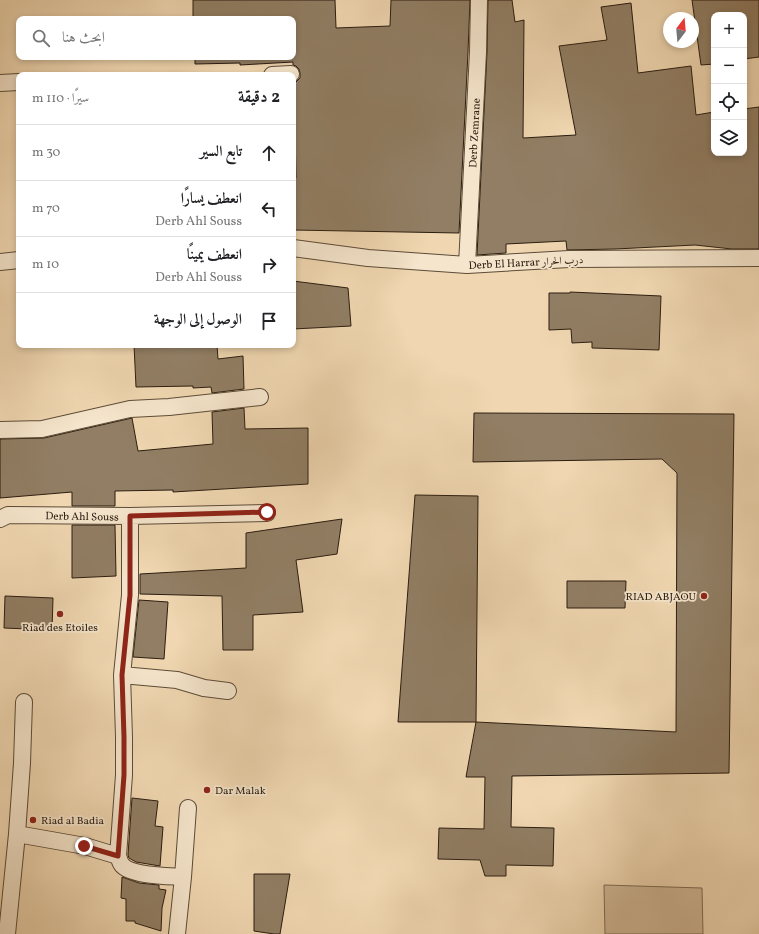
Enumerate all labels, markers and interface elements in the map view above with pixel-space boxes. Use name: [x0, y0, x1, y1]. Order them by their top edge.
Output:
north arrow: [663, 12, 699, 48]
map controls: [711, 12, 747, 156]
button: +: [711, 12, 747, 48]
search box: [16, 16, 296, 60]
icon: search: [30, 27, 52, 49]
text: ابحث هنا: [62, 28, 105, 49]
button: −: [711, 48, 747, 84]
button: locate: [711, 84, 747, 120]
text: 2 دقيقة: [238, 86, 280, 109]
text: سيرًا · 110 m: [32, 90, 89, 108]
street label: Derb Zemrane: [466, 98, 485, 168]
button: layers: [711, 120, 747, 156]
text: تابع السير: [200, 142, 242, 163]
icon: ahead: [258, 142, 280, 164]
text: 30 m: [32, 144, 60, 162]
text: انعطف يسارًا: [181, 189, 242, 210]
icon: left: [258, 198, 280, 220]
text: 70 m: [32, 200, 60, 218]
text: Derb Ahl Souss: [155, 213, 242, 231]
text: انعطف يمينًا: [187, 245, 242, 266]
street label: Derb El Harrar درب الحرار: [468, 253, 584, 274]
icon: right: [258, 254, 280, 276]
text: 10 m: [32, 256, 59, 274]
text: Derb Ahl Souss: [155, 269, 242, 287]
text: الوصول إلى الوجهة: [154, 310, 242, 331]
icon: arrive: [258, 310, 280, 332]
route start: [258, 503, 276, 521]
street label: Derb Ahl Souss: [45, 509, 119, 526]
place label: RIAD ABJAOU: [625, 590, 696, 605]
marker: RIAD ABJAOU: [699, 591, 709, 601]
marker: Riad des Etoiles: [55, 609, 65, 619]
place label: Riad des Etoiles: [22, 621, 98, 636]
place label: Dar Malak: [215, 784, 266, 799]
marker: Dar Malak: [202, 785, 212, 795]
place label: Riad al Badia: [41, 814, 105, 829]
marker: Riad al Badia: [28, 815, 38, 825]
route end: [75, 837, 93, 855]

